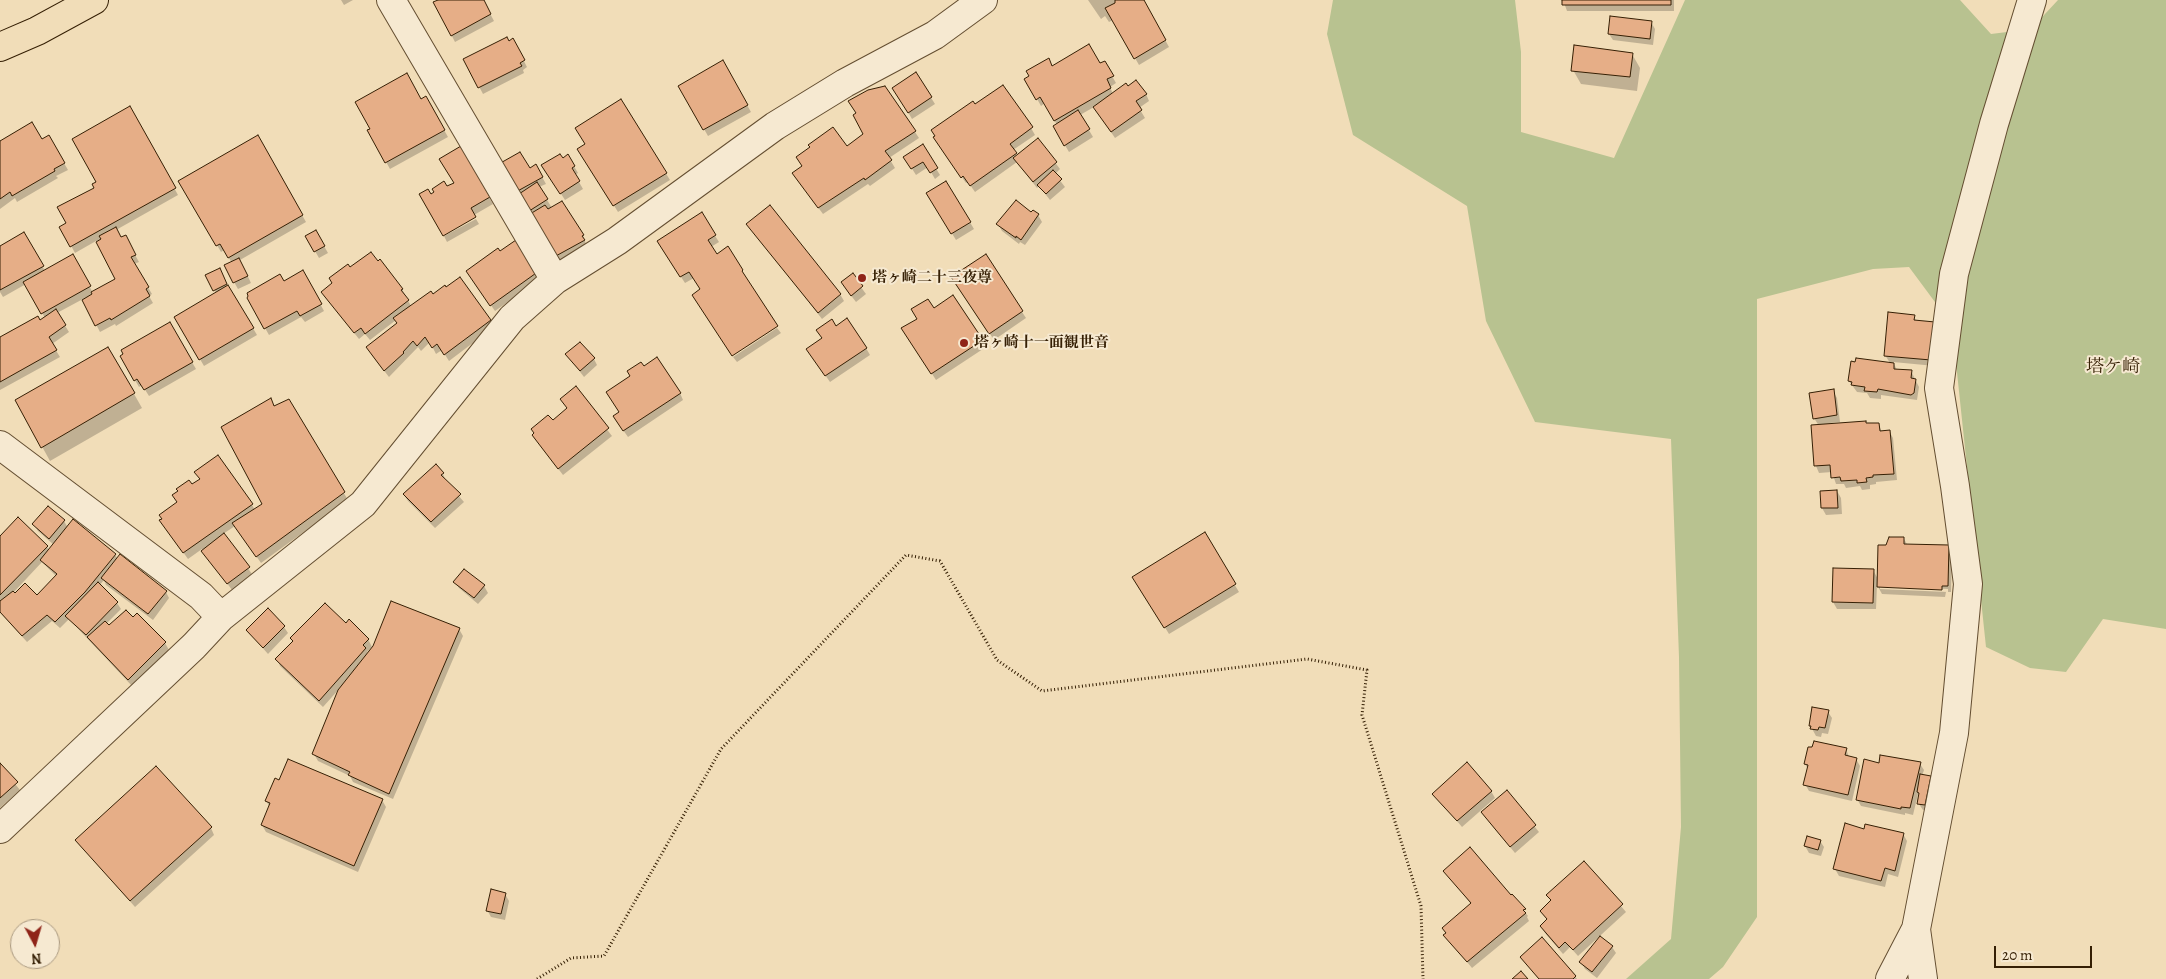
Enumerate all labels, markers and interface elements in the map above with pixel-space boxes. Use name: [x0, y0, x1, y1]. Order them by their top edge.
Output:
place label: 塔ヶ崎二十三夜尊: [872, 269, 992, 287]
marker: 塔ヶ崎二十三夜尊: [856, 272, 868, 284]
place label: 塔ヶ崎十一面観世音: [974, 334, 1109, 352]
marker: 塔ヶ崎十一面観世音: [958, 337, 970, 349]
district label: 塔ケ崎: [2086, 357, 2140, 379]
north arrow: [10, 919, 60, 969]
scale bar: [1996, 936, 2094, 968]
text: 20 m: [2002, 945, 2033, 965]
text: N: [30, 948, 43, 968]

